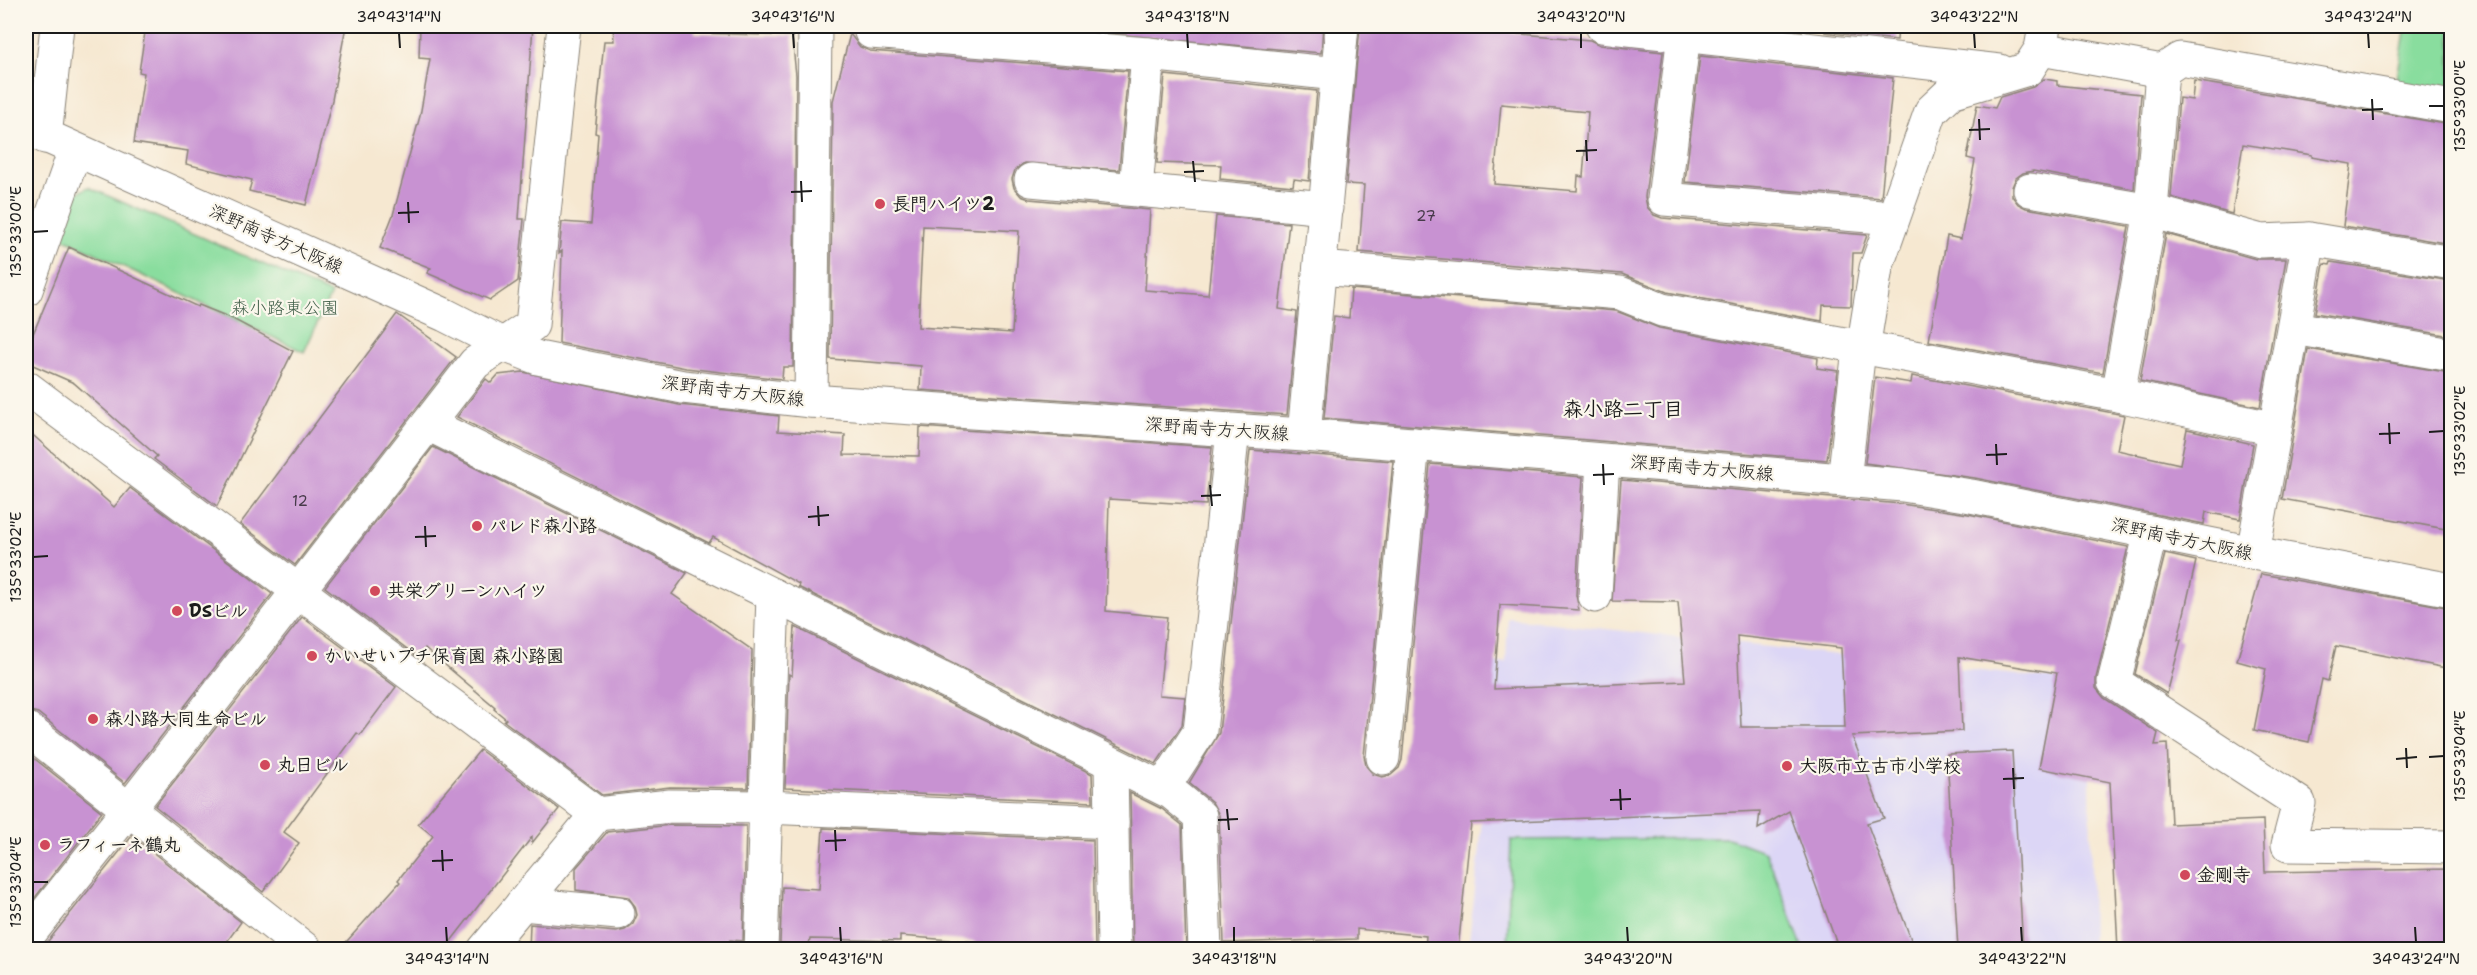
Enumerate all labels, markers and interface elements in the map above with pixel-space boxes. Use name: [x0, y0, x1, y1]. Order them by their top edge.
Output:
text: 34°43'14"N: [357, 7, 441, 27]
text: 34°43'16"N: [751, 7, 835, 27]
text: 34°43'18"N: [1144, 7, 1230, 27]
text: 34°43'20"N: [1536, 7, 1626, 27]
text: 34°43'22"N: [1930, 7, 2018, 27]
text: 34°43'24"N: [2324, 7, 2412, 27]
text: 135°33'00"E: [2450, 60, 2470, 152]
text: 135°33'00"E: [6, 186, 26, 278]
place label: 長門ハイツ2: [892, 192, 995, 216]
marker: 長門ハイツ2: [873, 197, 887, 211]
street label: 深野南寺方大阪線: [205, 199, 347, 279]
house number: 27: [1416, 206, 1436, 226]
park label: 森小路東公園: [231, 296, 339, 320]
street label: 深野南寺方大阪線: [660, 370, 806, 412]
text: 135°33'02"E: [2450, 386, 2470, 476]
district label: 森小路二丁目: [1563, 396, 1683, 422]
street label: 深野南寺方大阪線: [1144, 412, 1290, 446]
street label: 深野南寺方大阪線: [1629, 450, 1775, 486]
house number: 12: [292, 491, 308, 511]
text: 135°33'02"E: [6, 512, 26, 602]
street label: 深野南寺方大阪線: [2109, 512, 2255, 566]
place label: パレド森小路: [489, 514, 597, 538]
marker: パレド森小路: [470, 519, 484, 533]
place label: 共栄グリーンハイツ: [387, 579, 547, 603]
marker: 共栄グリーンハイツ: [368, 584, 382, 598]
place label: DSビル: [189, 599, 248, 623]
marker: DSビル: [170, 604, 184, 618]
place label: かいせいプチ保育園 森小路園: [324, 644, 564, 668]
marker: かいせいプチ保育園 森小路園: [305, 649, 319, 663]
place label: 森小路大同生命ビル: [105, 707, 267, 731]
text: 135°33'04"E: [2450, 710, 2470, 802]
marker: 森小路大同生命ビル: [86, 712, 100, 726]
place label: 丸日ビル: [277, 753, 349, 777]
place label: 大阪市立古市小学校: [1799, 754, 1961, 778]
marker: 丸日ビル: [258, 758, 272, 772]
marker: 大阪市立古市小学校: [1780, 759, 1794, 773]
place label: ラフィーネ鶴丸: [57, 833, 181, 857]
text: 135°33'04"E: [6, 836, 26, 928]
marker: ラフィーネ鶴丸: [38, 838, 52, 852]
place label: 金剛寺: [2197, 863, 2251, 887]
marker: 金剛寺: [2178, 868, 2192, 882]
text: 34°43'14"N: [405, 949, 489, 969]
text: 34°43'16"N: [799, 949, 883, 969]
text: 34°43'18"N: [1191, 949, 1277, 969]
text: 34°43'20"N: [1583, 949, 1673, 969]
text: 34°43'22"N: [1978, 949, 2066, 969]
text: 34°43'24"N: [2372, 949, 2460, 969]

